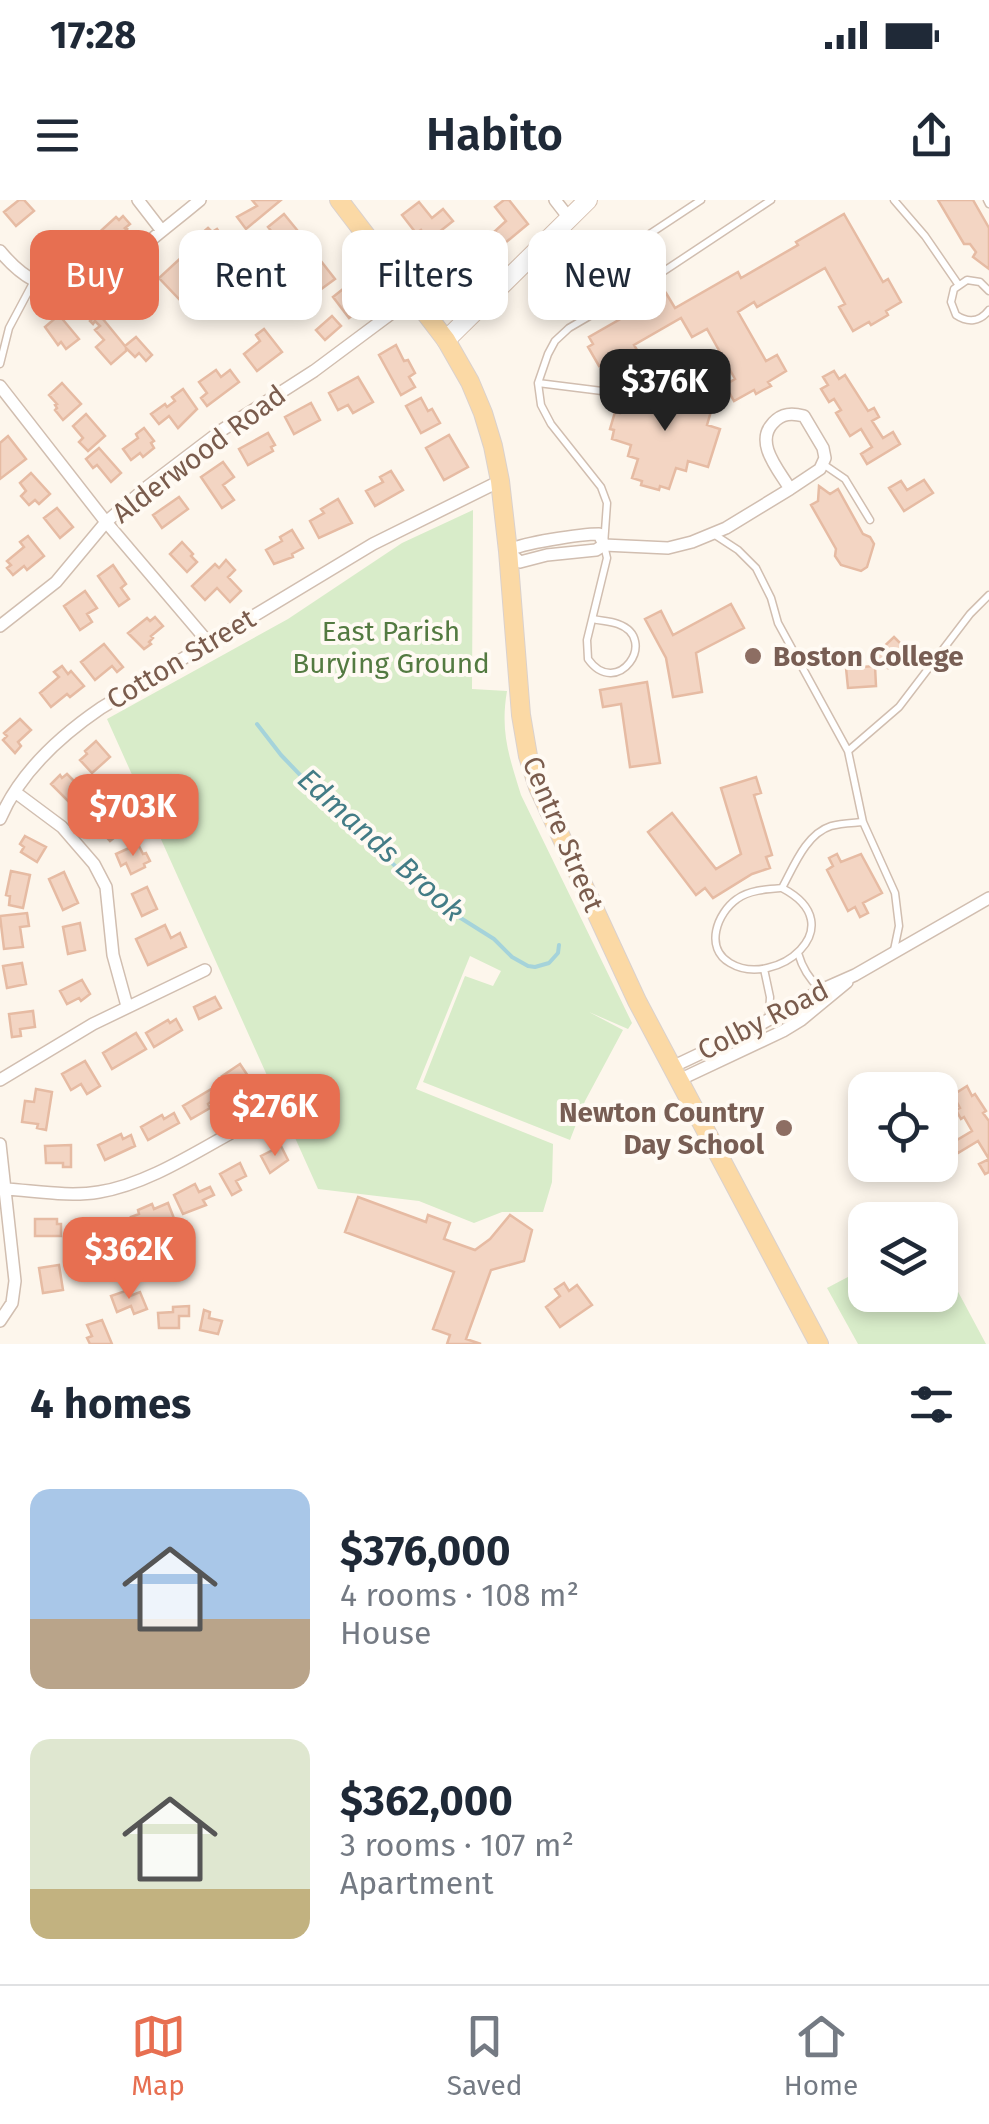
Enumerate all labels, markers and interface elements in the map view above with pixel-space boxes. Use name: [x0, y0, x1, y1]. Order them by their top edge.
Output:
text: 17:28: [50, 12, 136, 58]
icon: menu: [30, 108, 85, 163]
text: Habito: [426, 108, 563, 162]
icon: share: [904, 108, 959, 163]
chip: Buy: [30, 230, 159, 320]
chip: Rent: [179, 230, 322, 320]
chip: Filters: [342, 230, 508, 320]
chip: New: [528, 230, 666, 320]
pin: $376K: [595, 349, 735, 434]
text: $376K: [622, 362, 708, 400]
street label: Alderwood Road: [106, 378, 292, 530]
street label: Cotton Street: [101, 601, 262, 716]
park label: East Parish Burying Ground: [292, 615, 490, 680]
place label: Boston College: [773, 640, 964, 673]
marker: Boston College: [742, 645, 764, 667]
street label: Centre Street: [515, 751, 611, 917]
water label: Edmands Brook: [290, 761, 472, 929]
pin: $703K: [63, 774, 203, 859]
text: $703K: [90, 787, 176, 825]
street label: Colby Road: [692, 973, 834, 1067]
map controls: [848, 1072, 958, 1312]
button: locate: [848, 1072, 958, 1182]
pin: $276K: [205, 1074, 345, 1159]
text: $276K: [232, 1087, 318, 1125]
place label: Newton Country Day School: [559, 1096, 765, 1161]
marker: Newton Country Day School: [773, 1117, 795, 1139]
button: layers: [848, 1202, 958, 1312]
pin: $362K: [59, 1217, 199, 1302]
text: $362K: [85, 1230, 173, 1268]
icon: filters: [904, 1377, 959, 1432]
text: 4 homes: [30, 1379, 191, 1429]
text: $376,000: [340, 1526, 510, 1576]
icon: home: [110, 1529, 230, 1649]
text: 4 rooms · 108 m²: [340, 1576, 579, 1614]
text: House: [340, 1614, 431, 1652]
text: $362,000: [340, 1776, 513, 1826]
icon: home: [110, 1779, 230, 1899]
text: 3 rooms · 107 m²: [340, 1826, 574, 1864]
text: Apartment: [340, 1864, 494, 1902]
tab: Map: [131, 2009, 186, 2102]
tab: Saved: [447, 2009, 523, 2102]
tab: Home: [784, 2009, 858, 2102]

